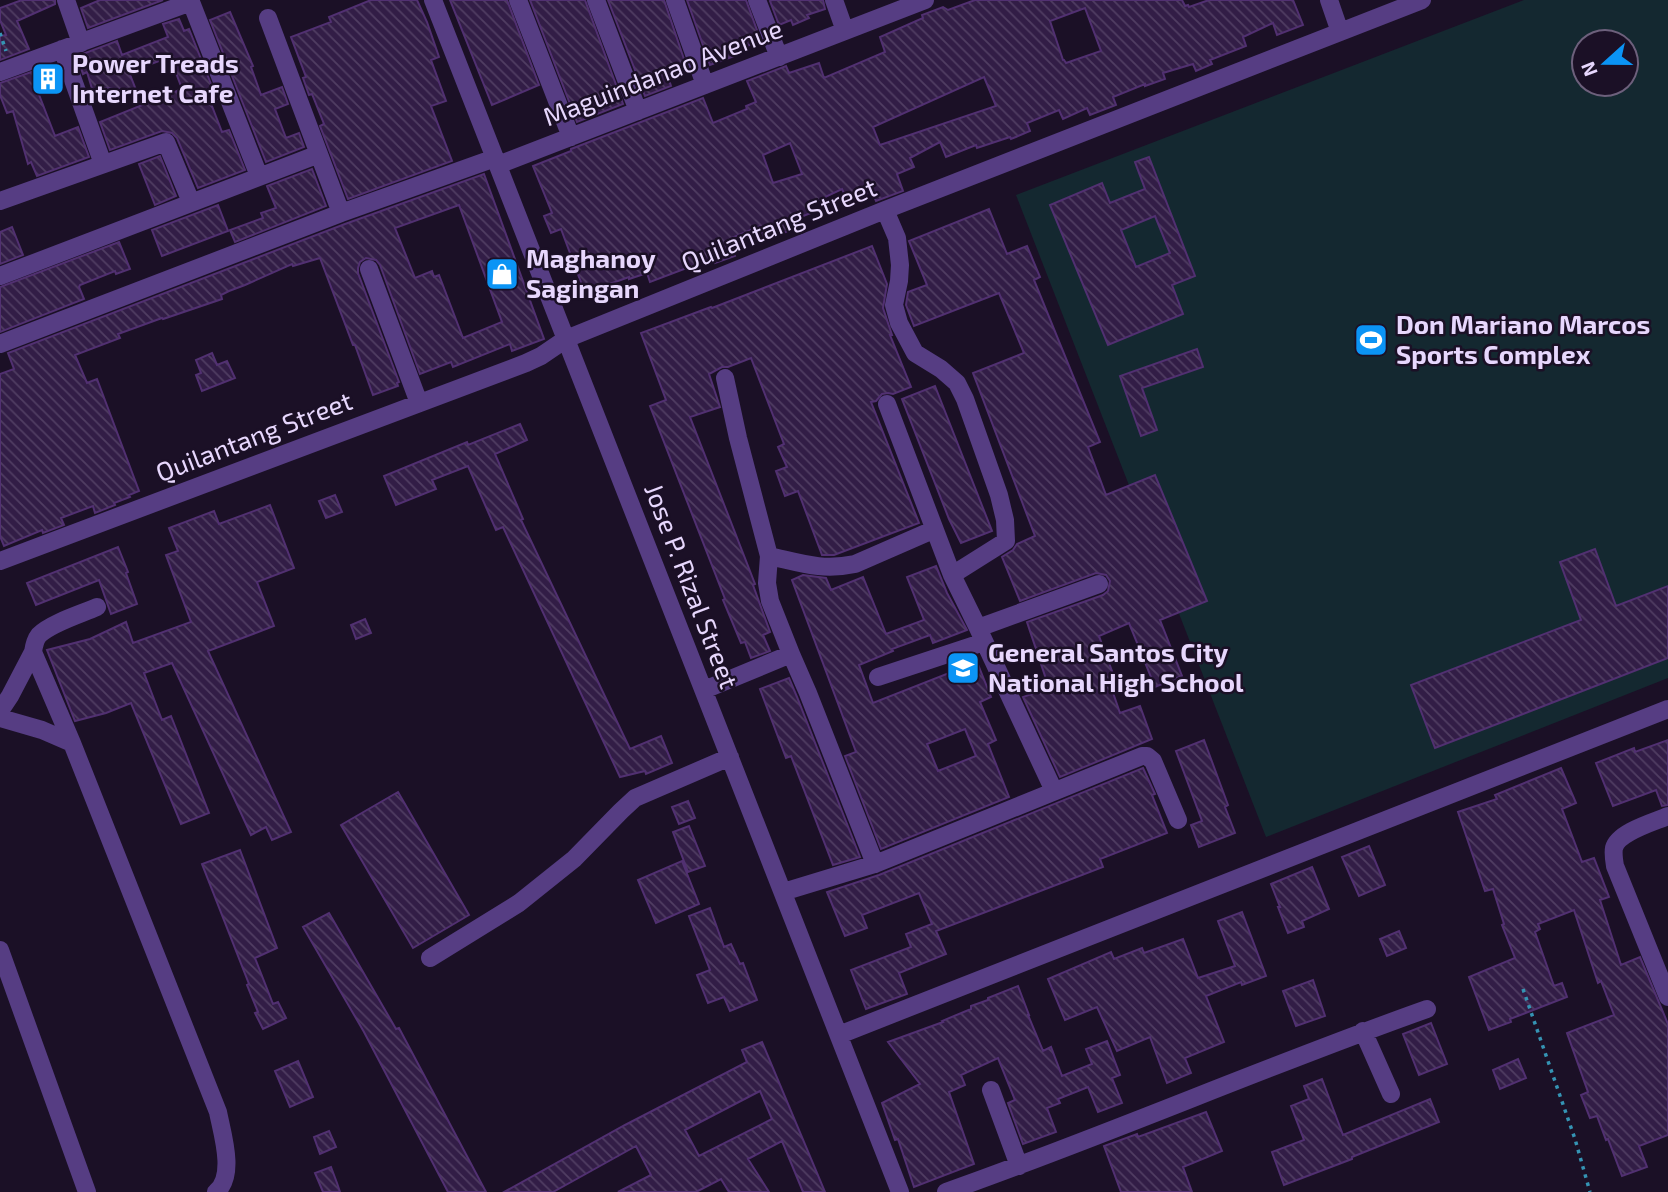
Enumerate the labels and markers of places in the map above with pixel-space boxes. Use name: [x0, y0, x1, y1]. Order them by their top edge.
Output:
place label: Power Treads Internet Cafe: [72, 47, 239, 108]
building icon: Power Treads Internet Cafe: [29, 60, 67, 98]
place label: Maghanoy Sagingan: [526, 242, 656, 303]
shop icon: Maghanoy Sagingan: [483, 255, 521, 293]
place label: Don Mariano Marcos Sports Complex: [1396, 308, 1650, 369]
sports icon: Don Mariano Marcos Sports Complex: [1352, 321, 1390, 359]
place label: General Santos City National High School: [988, 636, 1244, 697]
school or university icon: General Santos City National High School: [944, 649, 982, 687]

